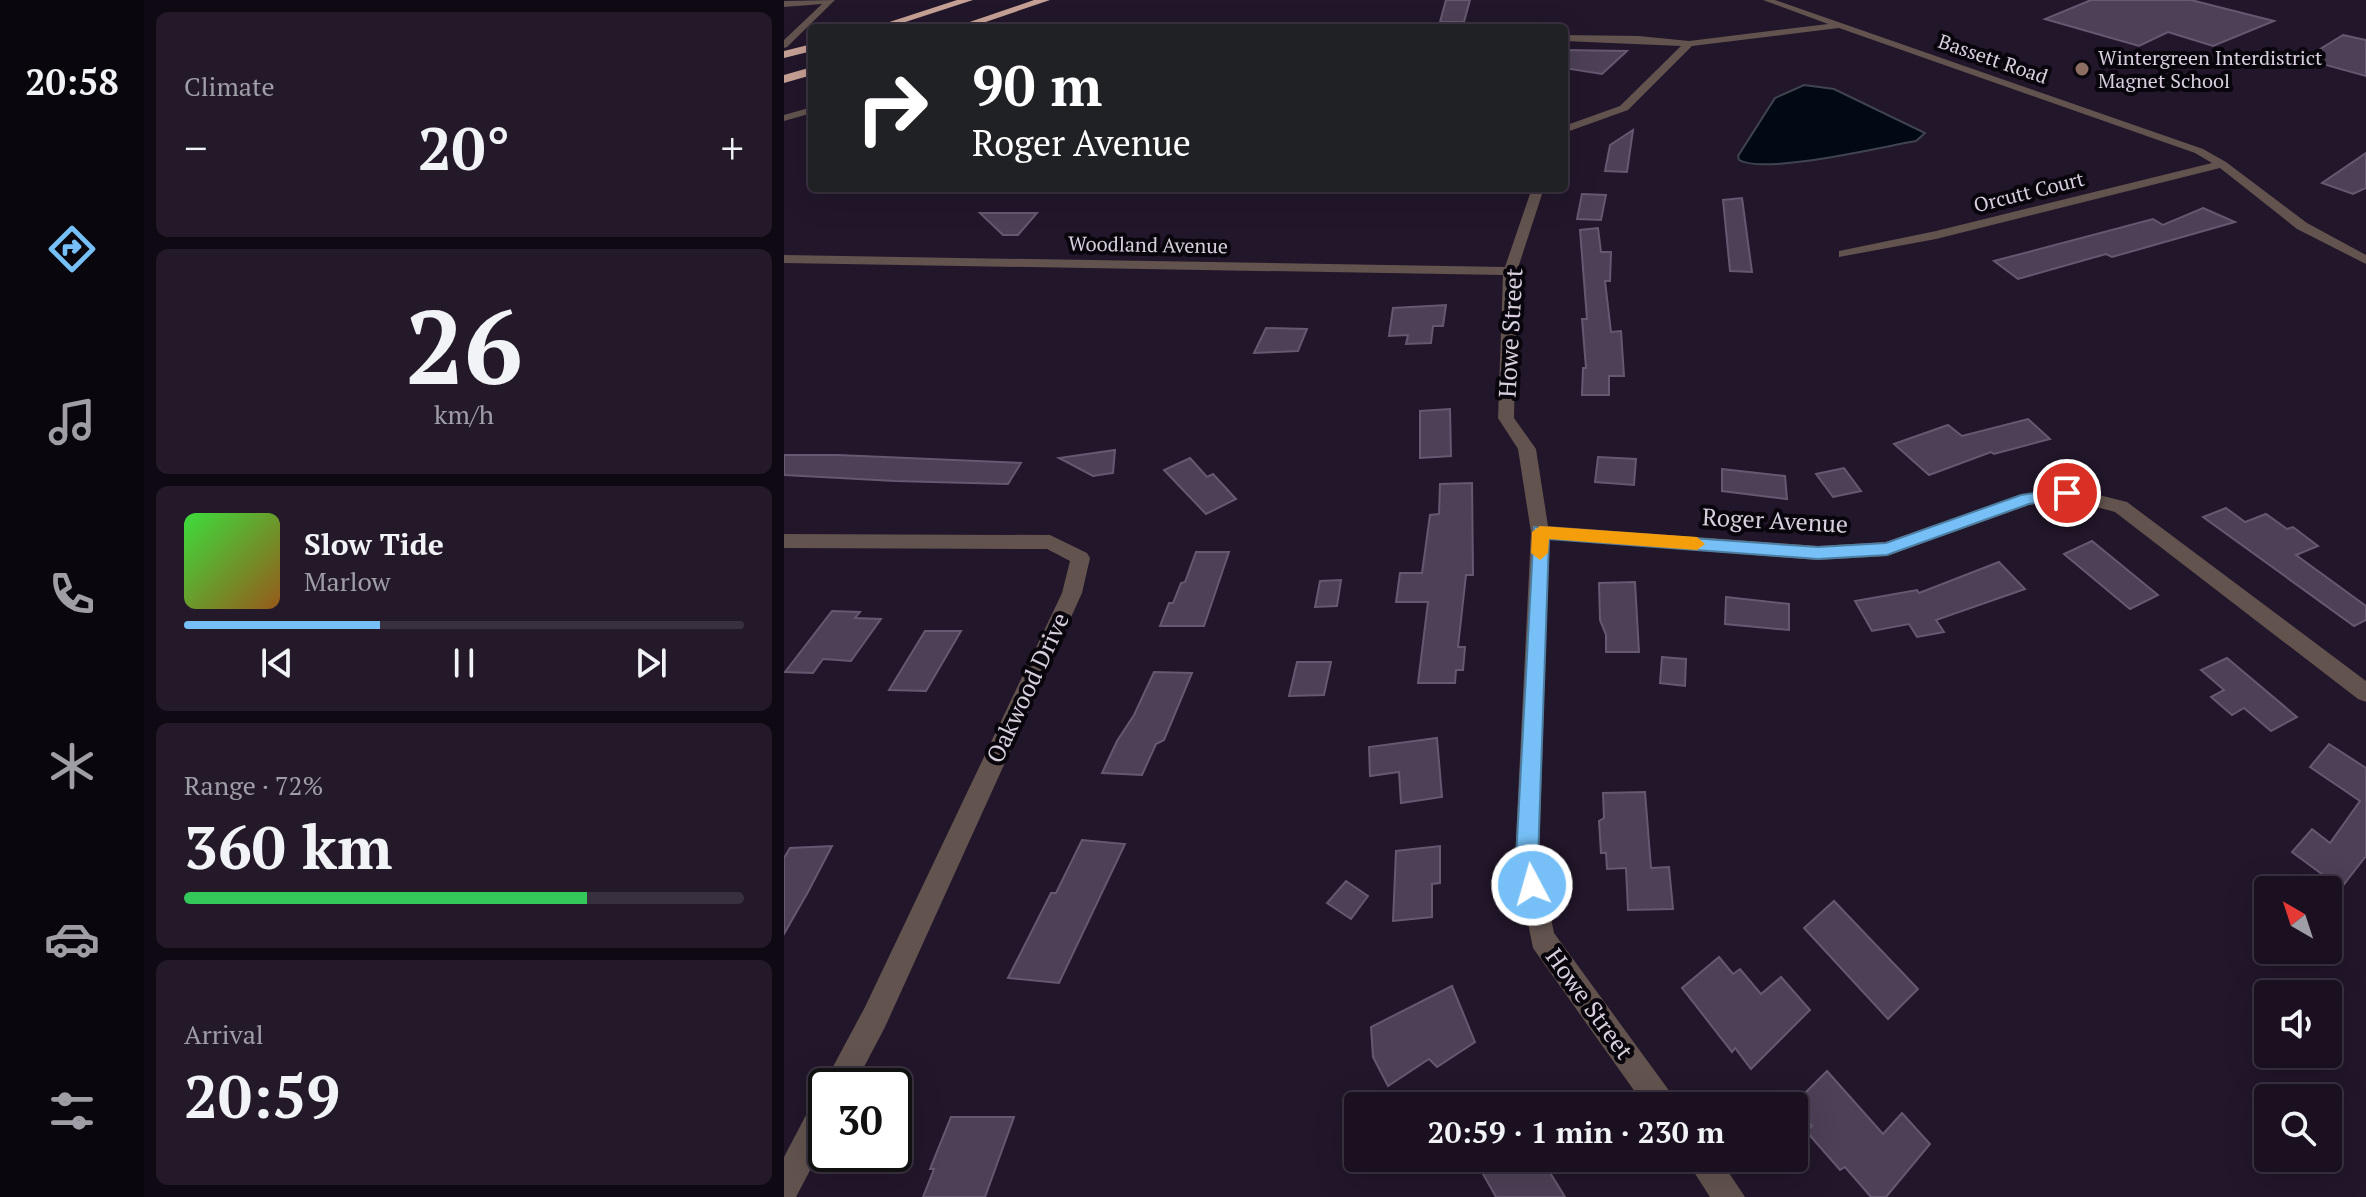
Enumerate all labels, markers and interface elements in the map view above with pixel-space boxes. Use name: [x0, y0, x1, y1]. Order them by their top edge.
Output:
street label: Bassett Road: [1935, 27, 2051, 90]
place label: Wintergreen Interdistrict Magnet School: [2098, 44, 2323, 94]
text: 90 m: [972, 48, 1102, 122]
icon: right: [840, 56, 944, 160]
text: 20:58: [25, 58, 119, 105]
marker: Wintergreen Interdistrict Magnet School: [2073, 60, 2091, 78]
text: Climate: [184, 69, 275, 103]
text: 20°: [418, 108, 510, 187]
text: −: [184, 118, 207, 177]
text: +: [721, 118, 744, 177]
text: Roger Avenue: [972, 119, 1191, 166]
street label: Orcutt Court: [1971, 165, 2088, 218]
icon: directions: [44, 221, 100, 277]
street label: Woodland Avenue: [1068, 230, 1228, 259]
street label: Howe Street: [1491, 267, 1529, 398]
text: 26: [405, 276, 523, 414]
icon: music: [44, 394, 100, 450]
text: km/h: [434, 397, 494, 431]
pin: [2033, 459, 2101, 527]
icon: arrive: [2045, 471, 2089, 515]
street label: Roger Avenue: [1701, 500, 1849, 540]
text: Slow Tide: [304, 524, 444, 564]
text: Marlow: [304, 564, 390, 598]
icon: phone: [44, 566, 100, 622]
street label: Oakwood Drive: [978, 607, 1076, 768]
icon: previous: [255, 641, 299, 685]
icon: pause: [442, 641, 486, 685]
icon: next: [629, 641, 673, 685]
icon: climate: [44, 738, 100, 794]
text: Range · 72%: [184, 768, 323, 802]
text: 360 km: [184, 807, 392, 886]
position arrow: [1490, 843, 1574, 927]
north arrow: [2254, 876, 2342, 964]
map controls: [2254, 876, 2342, 1172]
icon: car: [44, 911, 100, 967]
street label: Howe Street: [1539, 942, 1641, 1065]
button: sound: [2254, 980, 2342, 1068]
text: Arrival: [184, 1017, 264, 1051]
text: 20:59: [184, 1056, 340, 1135]
speed limit sign: 30: [808, 1068, 912, 1172]
icon: filters: [44, 1083, 100, 1139]
button: search: [2254, 1084, 2342, 1172]
text: 20:59 · 1 min · 230 m: [1428, 1112, 1724, 1152]

